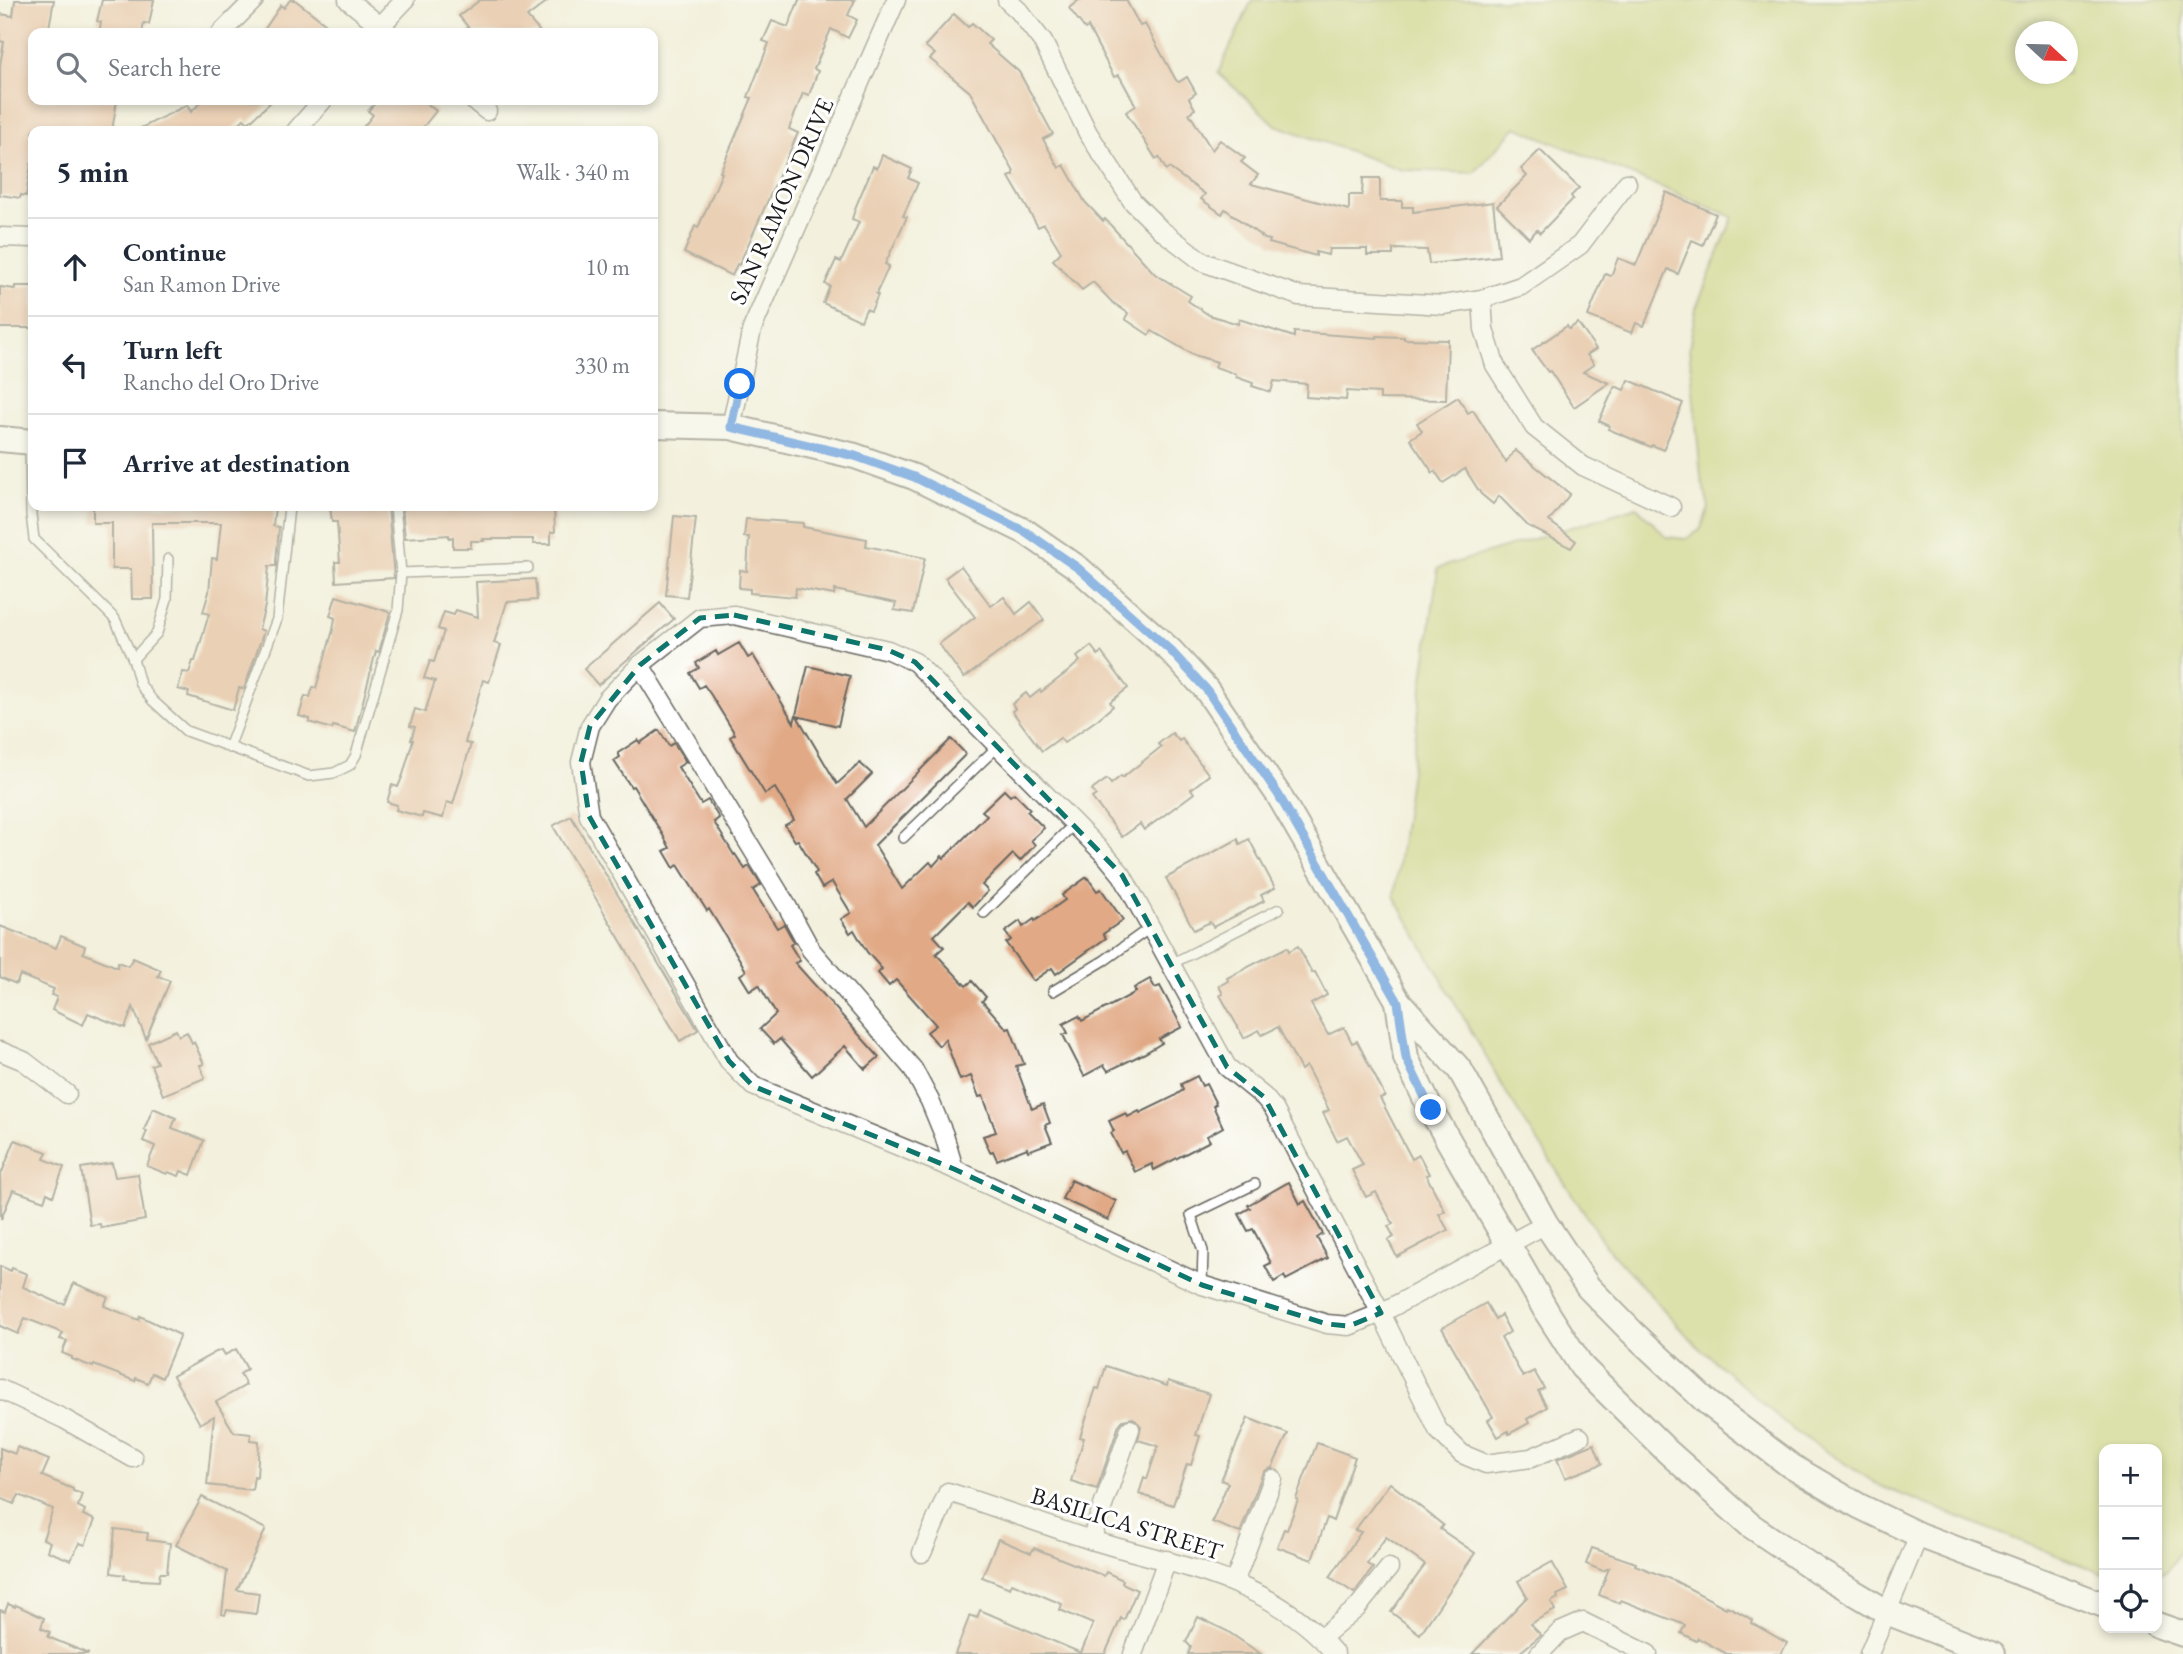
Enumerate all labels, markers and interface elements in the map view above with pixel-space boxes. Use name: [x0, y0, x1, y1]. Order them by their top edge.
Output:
north arrow: [2015, 21, 2078, 84]
search box: [28, 28, 658, 105]
icon: search: [52, 48, 90, 86]
text: Search here: [108, 50, 221, 84]
street label: SAN RAMON DRIVE: [721, 93, 841, 309]
text: 5 min: [56, 152, 129, 191]
text: Walk · 340 m: [516, 157, 630, 187]
text: Continue: [123, 235, 226, 269]
icon: ahead: [56, 248, 94, 286]
text: 10 m: [585, 252, 630, 282]
text: San Ramon Drive: [123, 269, 280, 299]
text: Turn left: [123, 333, 222, 367]
icon: left: [56, 346, 94, 384]
text: 330 m: [574, 350, 630, 380]
text: Rancho del Oro Drive: [123, 367, 319, 397]
route start: [724, 368, 755, 399]
icon: arrive: [56, 444, 94, 482]
text: Arrive at destination: [123, 446, 350, 480]
route end: [1415, 1094, 1446, 1125]
map controls: [2099, 1444, 2162, 1633]
button: +: [2099, 1444, 2162, 1507]
street label: BASILICA STREET: [1028, 1479, 1227, 1567]
button: −: [2099, 1507, 2162, 1570]
button: locate: [2099, 1570, 2162, 1633]

